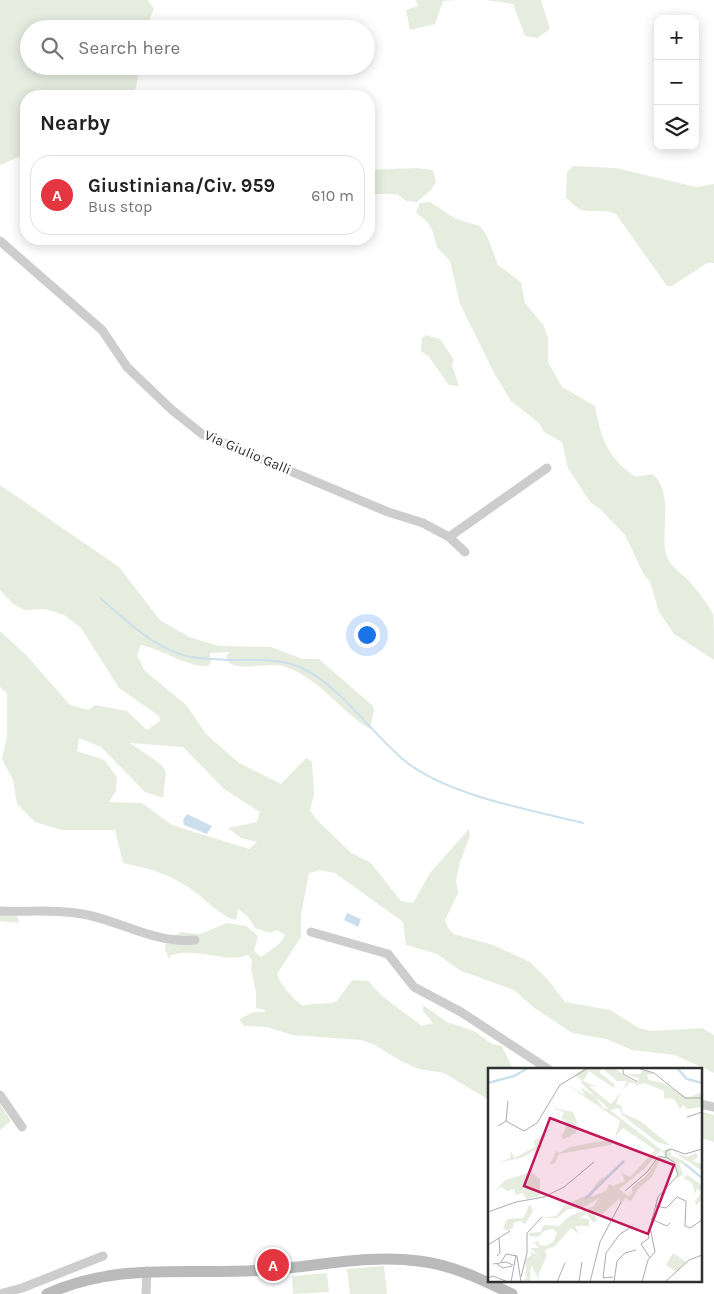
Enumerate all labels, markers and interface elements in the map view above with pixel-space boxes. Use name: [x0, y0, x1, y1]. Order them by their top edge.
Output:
map controls: [654, 15, 699, 150]
button: +: [654, 15, 699, 60]
search box: [20, 20, 375, 75]
icon: search: [38, 34, 66, 62]
text: Search here: [78, 37, 180, 59]
button: −: [654, 60, 699, 105]
button: layers: [654, 105, 699, 150]
text: Nearby: [40, 111, 110, 135]
text: Giustiniana/Civ. 959: [88, 175, 275, 197]
text: A: [52, 186, 62, 205]
text: 610 m: [311, 186, 354, 205]
text: Bus stop: [88, 197, 152, 216]
street label: Via Giulio Galli: [202, 427, 294, 478]
your location: [354, 622, 380, 648]
inset map: [488, 1068, 702, 1282]
pin: A: [257, 1246, 289, 1284]

